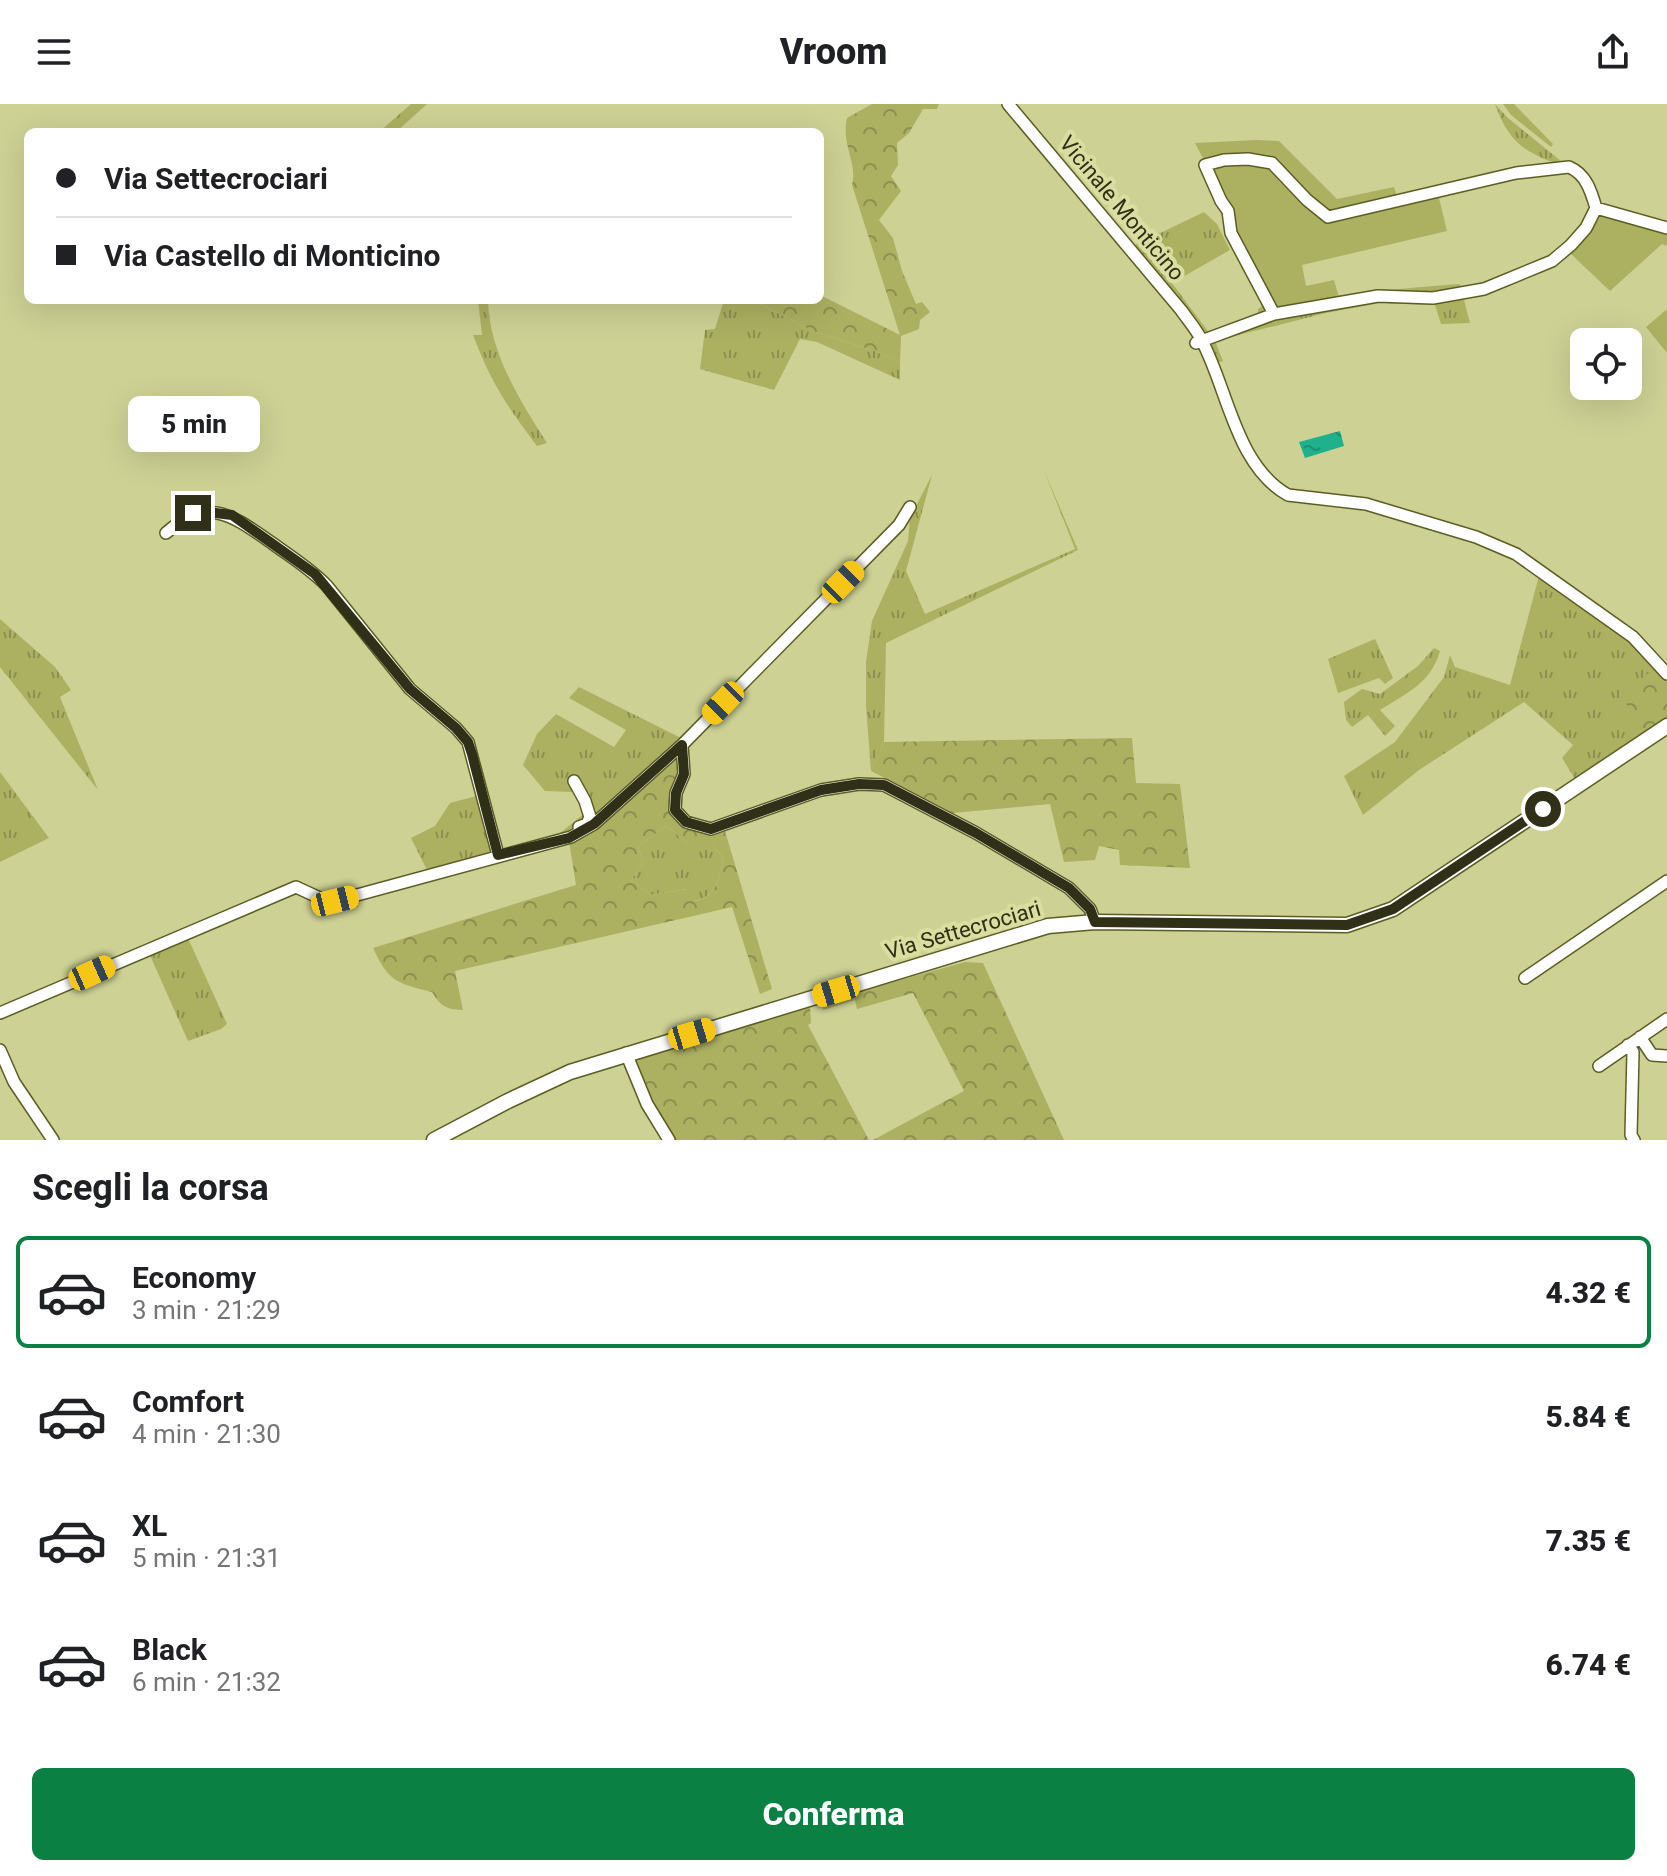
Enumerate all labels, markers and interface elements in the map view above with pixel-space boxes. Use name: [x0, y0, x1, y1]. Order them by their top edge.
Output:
icon: menu: [32, 30, 76, 74]
icon: share: [1591, 30, 1635, 74]
text: Vroom: [780, 31, 887, 73]
street label: Vicinale Monticino: [1054, 131, 1190, 285]
text: Via Settecrociari: [104, 161, 328, 196]
text: Via Castello di Monticino: [104, 238, 440, 273]
map controls: [1570, 328, 1642, 400]
button: locate: [1570, 328, 1642, 400]
callout: 5 min: [127, 397, 259, 453]
text: 5 min: [161, 409, 227, 439]
route end: [175, 495, 211, 531]
car: [818, 557, 868, 607]
car: [698, 677, 748, 729]
route start: [1525, 791, 1561, 827]
car: [309, 884, 361, 918]
street label: Via Settecrociari: [882, 896, 1044, 964]
car: [65, 952, 119, 994]
car: [810, 973, 862, 1009]
car: [666, 1016, 718, 1052]
text: Scegli la corsa: [32, 1167, 269, 1209]
icon: car: [36, 1256, 108, 1328]
text: Economy: [132, 1260, 256, 1295]
text: 4.32 €: [1545, 1275, 1631, 1310]
text: 3 min · 21:29: [132, 1295, 281, 1325]
icon: car: [36, 1380, 108, 1452]
text: Comfort: [132, 1384, 244, 1419]
text: 5.84 €: [1545, 1399, 1631, 1434]
text: 4 min · 21:30: [132, 1419, 281, 1449]
icon: car: [36, 1504, 108, 1576]
text: XL: [132, 1508, 167, 1543]
text: 7.35 €: [1545, 1523, 1631, 1558]
text: 5 min · 21:31: [132, 1543, 281, 1573]
icon: car: [36, 1628, 108, 1700]
text: Black: [132, 1632, 207, 1667]
text: 6.74 €: [1545, 1647, 1631, 1682]
text: 6 min · 21:32: [132, 1667, 281, 1697]
button: Conferma: [32, 1768, 1635, 1860]

